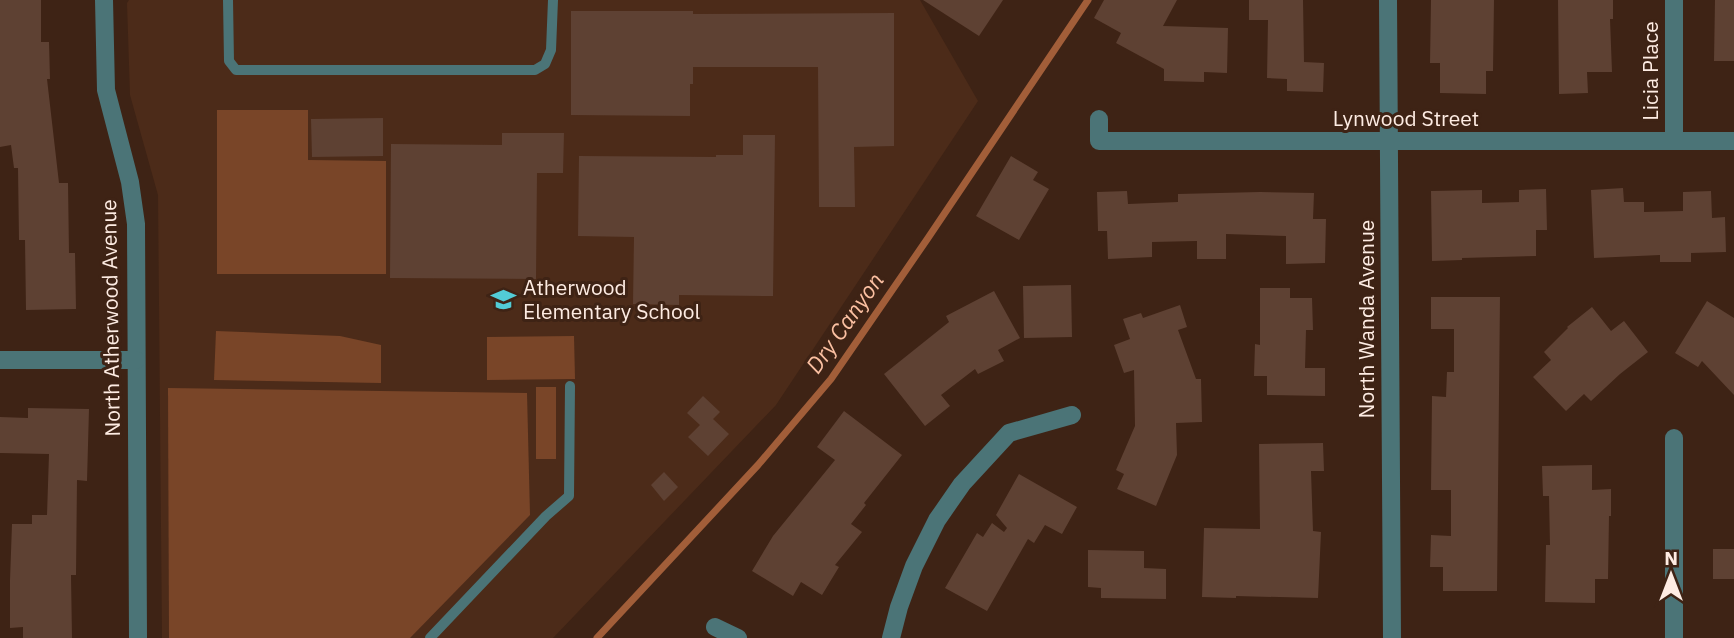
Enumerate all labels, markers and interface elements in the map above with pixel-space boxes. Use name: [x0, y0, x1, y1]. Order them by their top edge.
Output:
street label: Licia Place: [1636, 21, 1664, 121]
street label: Lynwood Street: [1333, 104, 1479, 132]
street label: North Atherwood Avenue: [94, 199, 126, 437]
street label: North Wanda Avenue: [1352, 220, 1380, 418]
water label: Dry Canyon: [798, 266, 890, 379]
place label: Atherwood Elementary School: [523, 273, 700, 325]
school or university icon: Atherwood Elementary School: [489, 286, 517, 314]
north arrow: [1636, 540, 1706, 610]
text: N: [1664, 546, 1678, 570]

